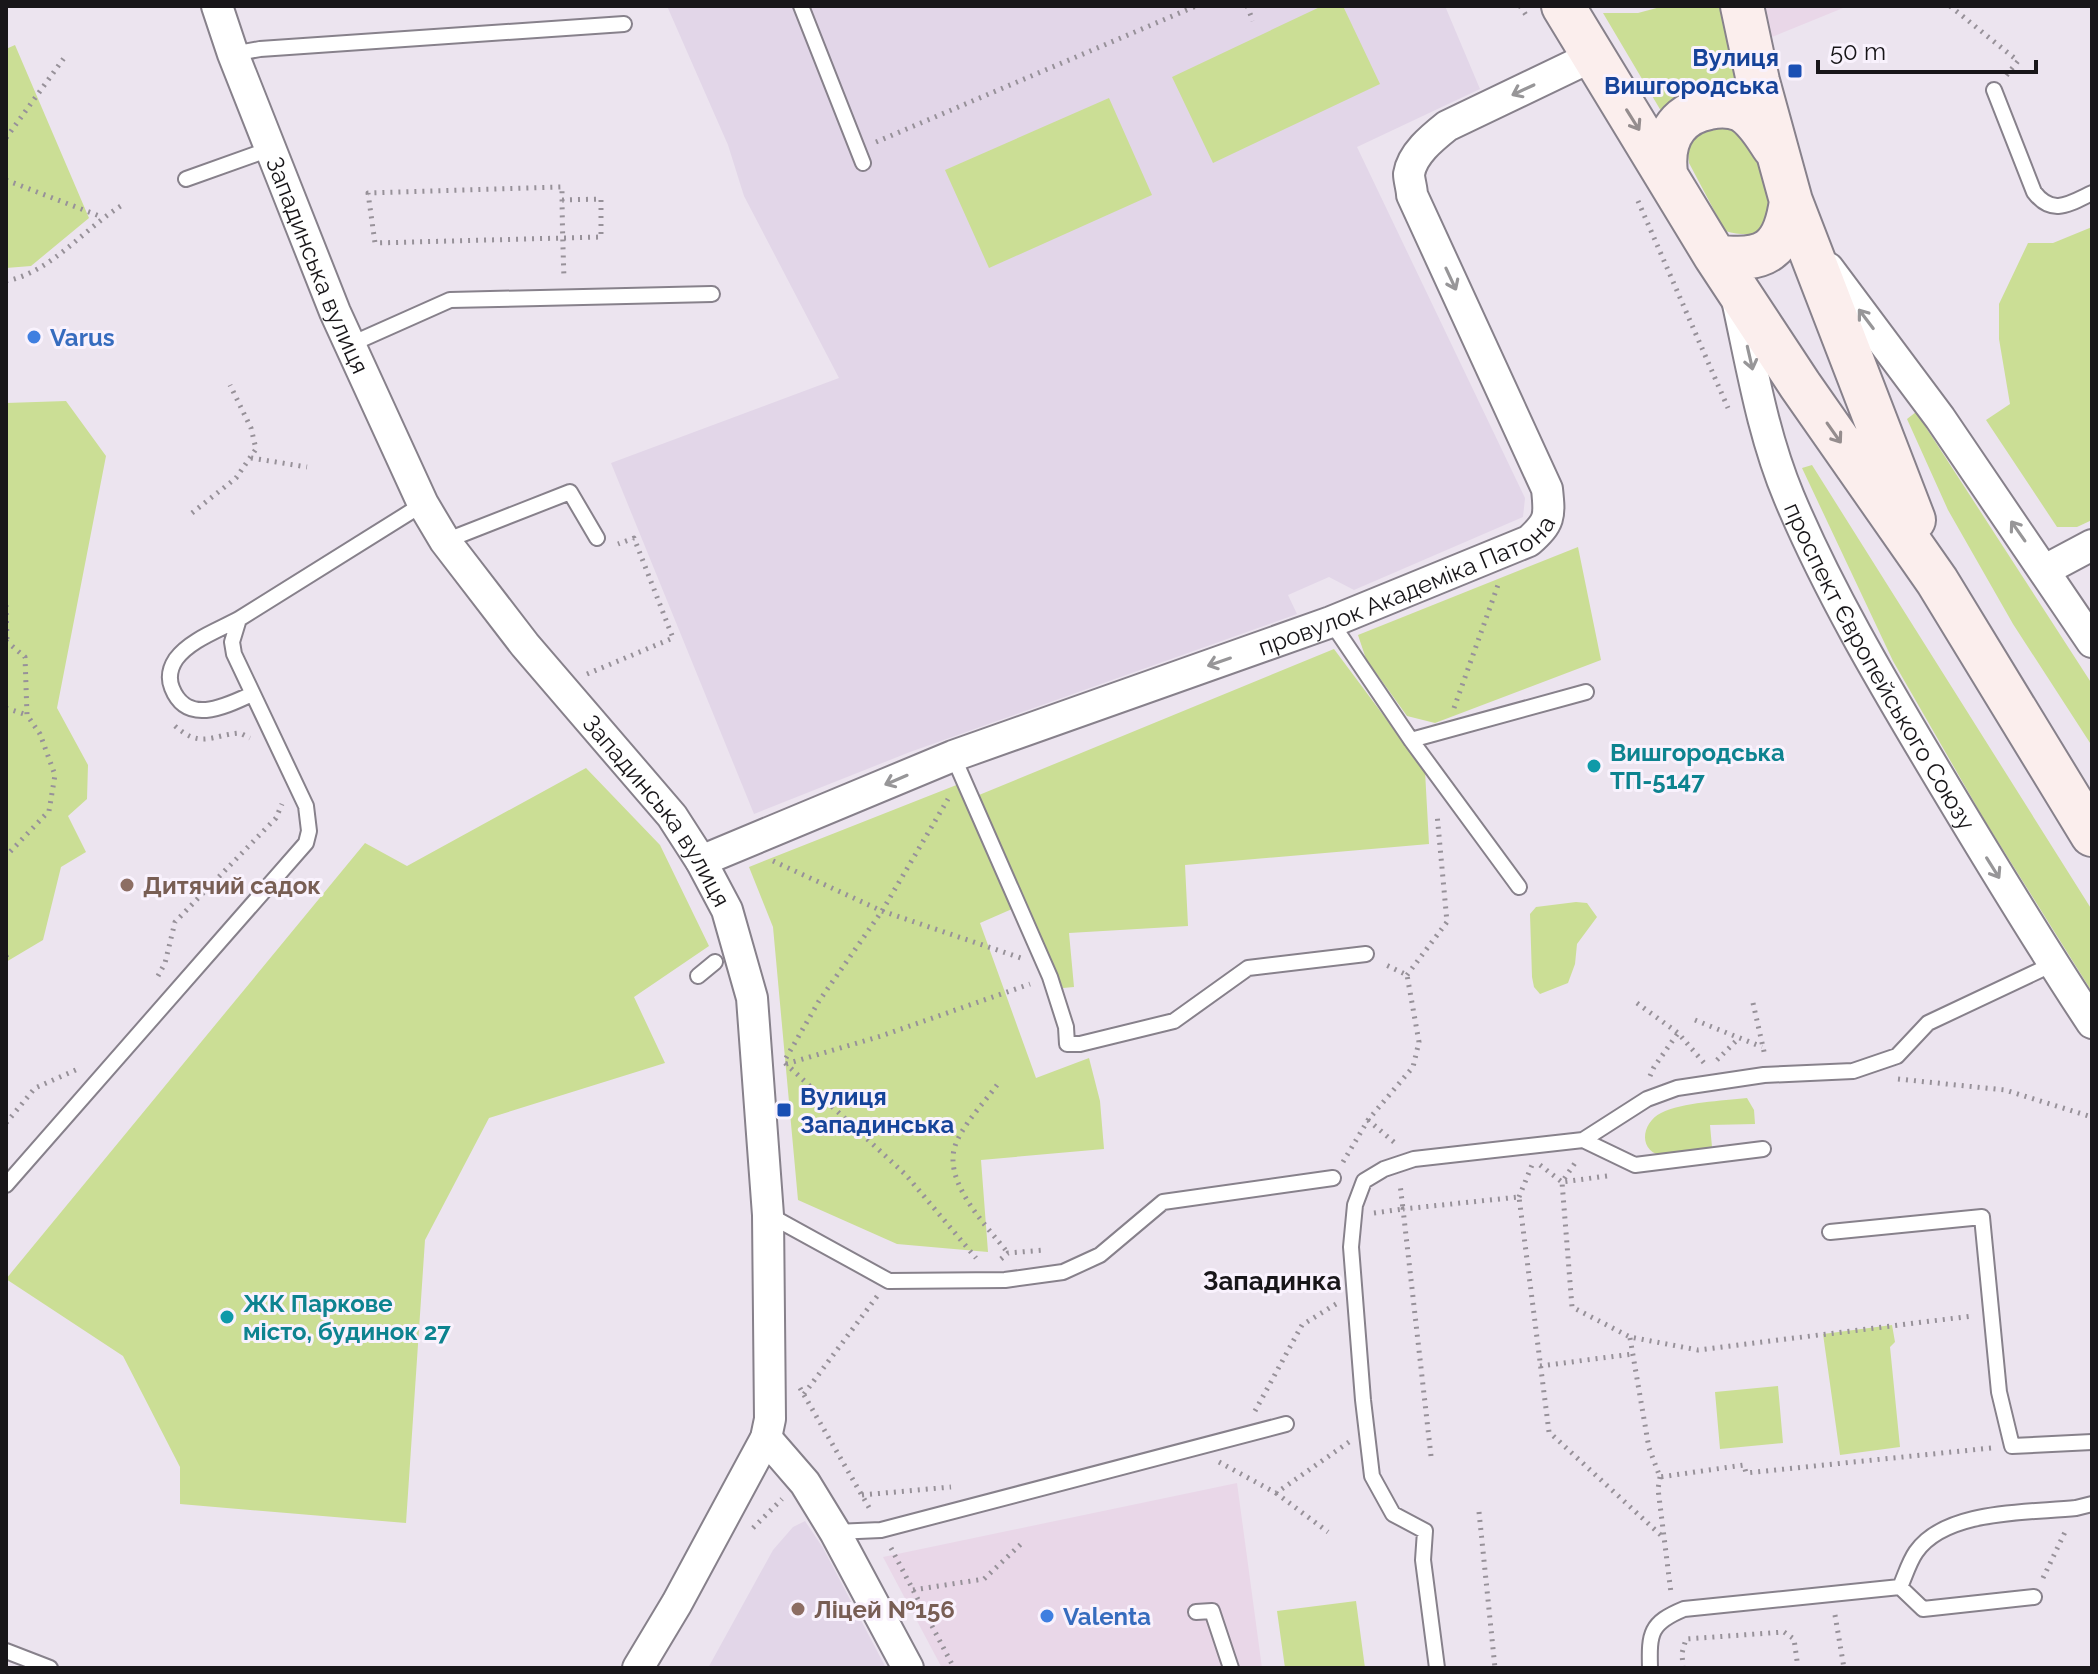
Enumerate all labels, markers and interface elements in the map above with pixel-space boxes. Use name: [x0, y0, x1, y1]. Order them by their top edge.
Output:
scale bar: [1818, 24, 2036, 74]
text: 50 m: [1830, 37, 1886, 66]
place label: Вулиця Вишгородська: [1604, 43, 1779, 100]
marker: Вулиця Вишгородська: [1786, 62, 1804, 80]
one-way arrow: [1511, 83, 1535, 98]
one-way arrow: [1625, 108, 1641, 131]
street label: Западинська вулиця: [261, 152, 376, 378]
one-way arrow: [1444, 267, 1459, 291]
one-way arrow: [1858, 309, 1875, 330]
place label: Varus: [50, 323, 115, 352]
marker: Varus: [25, 328, 43, 346]
one-way arrow: [1743, 345, 1758, 370]
one-way arrow: [1826, 421, 1842, 443]
street label: проспект Європейського Союзу: [1779, 498, 1982, 835]
street label: провулок Академіка Патона: [1254, 511, 1561, 661]
one-way arrow: [2010, 520, 2026, 542]
one-way arrow: [1207, 656, 1232, 670]
street label: Западинська вулиця: [577, 709, 737, 911]
place label: Вишгородська ТП-5147: [1610, 738, 1785, 795]
marker: Вишгородська ТП-5147: [1585, 757, 1603, 775]
one-way arrow: [884, 774, 909, 789]
one-way arrow: [1986, 856, 2002, 879]
place label: Дитячий садок: [143, 871, 321, 900]
marker: Дитячий садок: [118, 876, 136, 894]
place label: Вулиця Западинська: [800, 1082, 954, 1139]
marker: Вулиця Западинська: [775, 1101, 793, 1119]
district label: Западинка: [1203, 1266, 1341, 1296]
place label: ЖК Паркове місто, будинок 27: [243, 1289, 451, 1346]
marker: ЖК Паркове місто, будинок 27: [218, 1308, 236, 1326]
place label: Ліцей №156: [814, 1595, 955, 1624]
marker: Ліцей №156: [789, 1600, 807, 1618]
place label: Valenta: [1063, 1602, 1151, 1631]
marker: Valenta: [1038, 1607, 1056, 1625]

